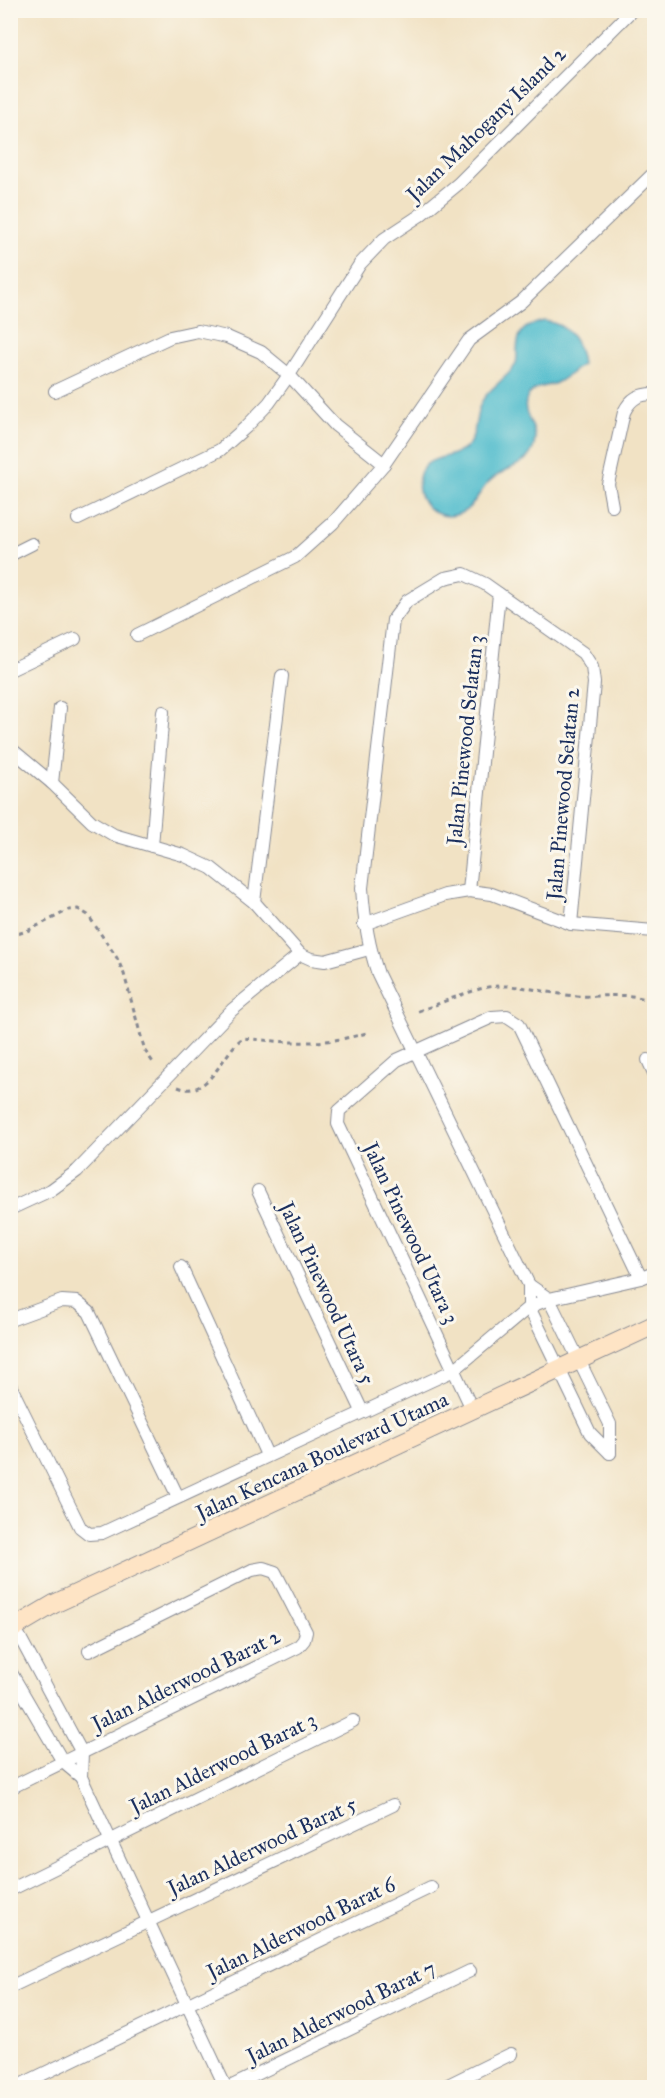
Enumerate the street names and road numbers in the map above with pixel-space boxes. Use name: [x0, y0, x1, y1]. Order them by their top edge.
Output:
street label: Jalan Mahogany Island 2: [399, 41, 572, 208]
street label: Jalan Pinewood Selatan 3: [441, 634, 489, 848]
street label: Jalan Pinewood Selatan 2: [541, 686, 585, 903]
street label: Jalan Pinewood Utara 3: [357, 1136, 465, 1328]
street label: Jalan Pinewood Utara 5: [272, 1196, 381, 1389]
street label: Jalan Kencana Boulevard Utama: [190, 1386, 452, 1527]
street label: Jalan Alderwood Barat 2: [86, 1623, 285, 1738]
street label: Jalan Alderwood Barat 3: [124, 1707, 321, 1820]
street label: Jalan Alderwood Barat 5: [161, 1791, 361, 1902]
street label: Jalan Alderwood Barat 6: [201, 1870, 401, 1986]
street label: Jalan Alderwood Barat 7: [240, 1955, 440, 2070]

